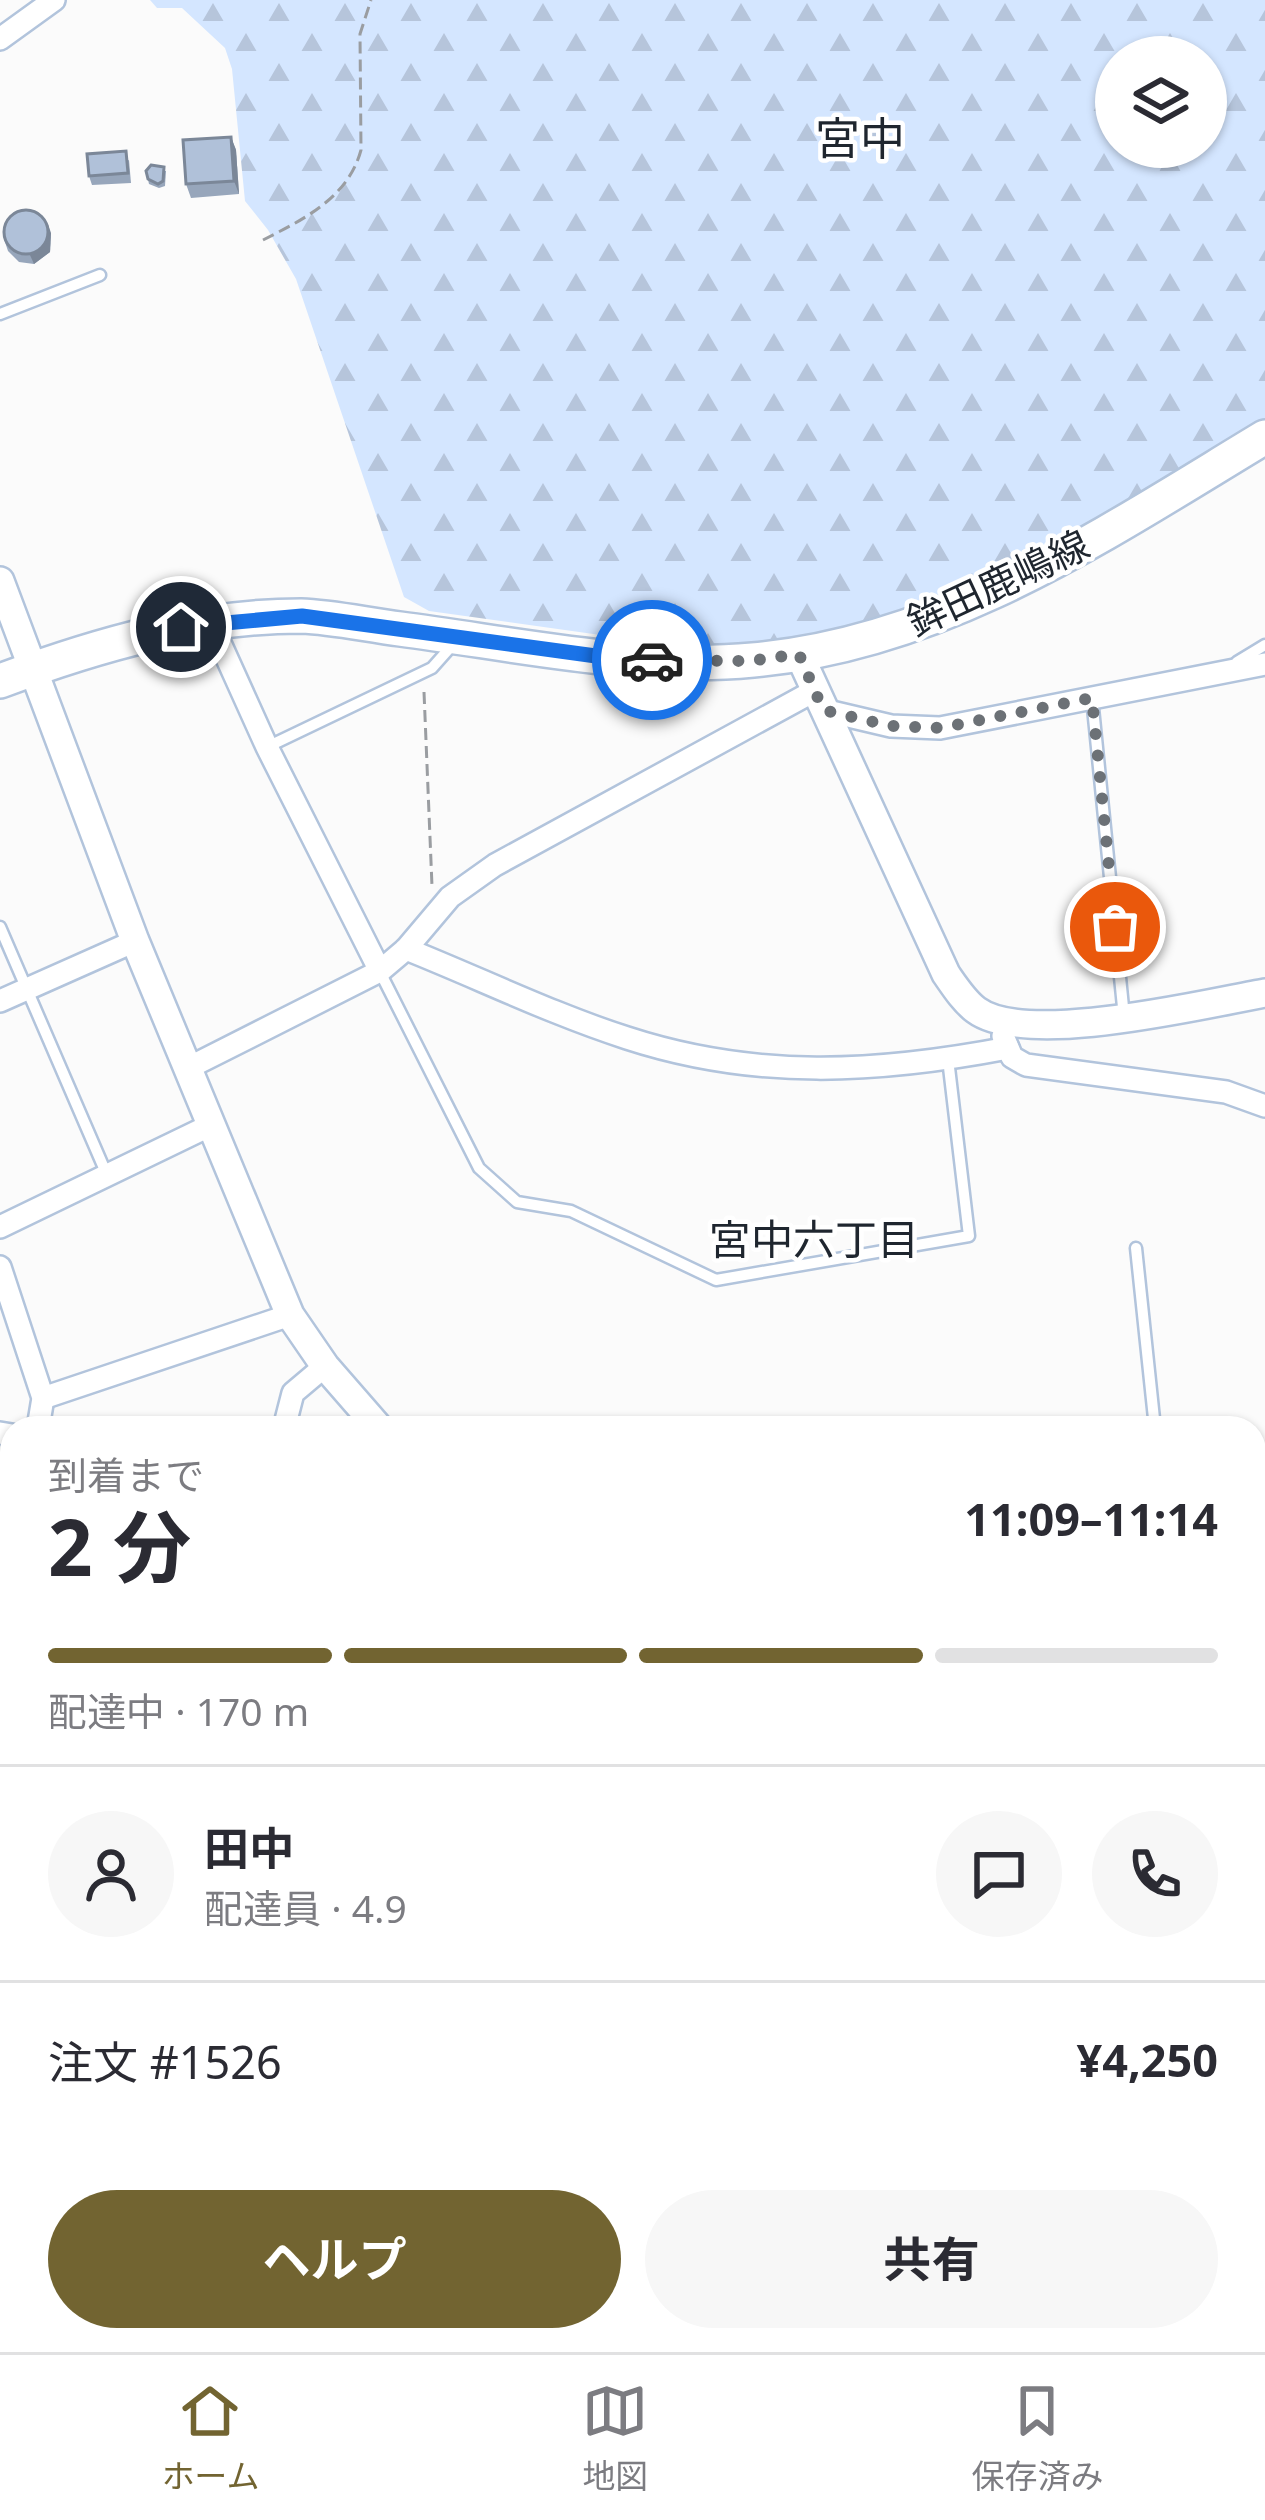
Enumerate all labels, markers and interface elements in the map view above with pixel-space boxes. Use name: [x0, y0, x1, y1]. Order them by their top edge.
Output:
map controls: [1095, 36, 1227, 168]
button: layers: [1095, 36, 1227, 168]
district label: 宮中: [815, 107, 905, 168]
street label: 鉾田鹿嶋線: [898, 516, 1097, 647]
pin: [130, 576, 232, 678]
icon: home: [148, 594, 214, 660]
courier: [592, 600, 712, 720]
icon: car: [619, 627, 685, 693]
pin: [1064, 876, 1166, 978]
icon: bag: [1082, 894, 1148, 960]
district label: 宮中六丁目: [709, 1210, 919, 1267]
text: 到着まで: [48, 1448, 204, 1501]
text: 11:09–11:14: [964, 1488, 1218, 1549]
text: 2 分: [48, 1493, 191, 1599]
text: 配達中 · 170 m: [48, 1684, 309, 1737]
button: person: [48, 1811, 174, 1937]
button: chat: [936, 1811, 1062, 1937]
button: phone: [1092, 1811, 1218, 1937]
text: 田中: [204, 1817, 294, 1878]
text: 配達員 · 4.9: [204, 1881, 407, 1934]
text: ¥4,250: [1076, 2029, 1218, 2090]
text: 注文 #1526: [48, 2031, 282, 2092]
button: ヘルプ: [48, 2190, 621, 2328]
button: 共有: [645, 2190, 1218, 2328]
tab: ホーム: [161, 2378, 260, 2498]
tab: 地図: [582, 2378, 648, 2498]
tab: 保存済み: [971, 2378, 1103, 2498]

